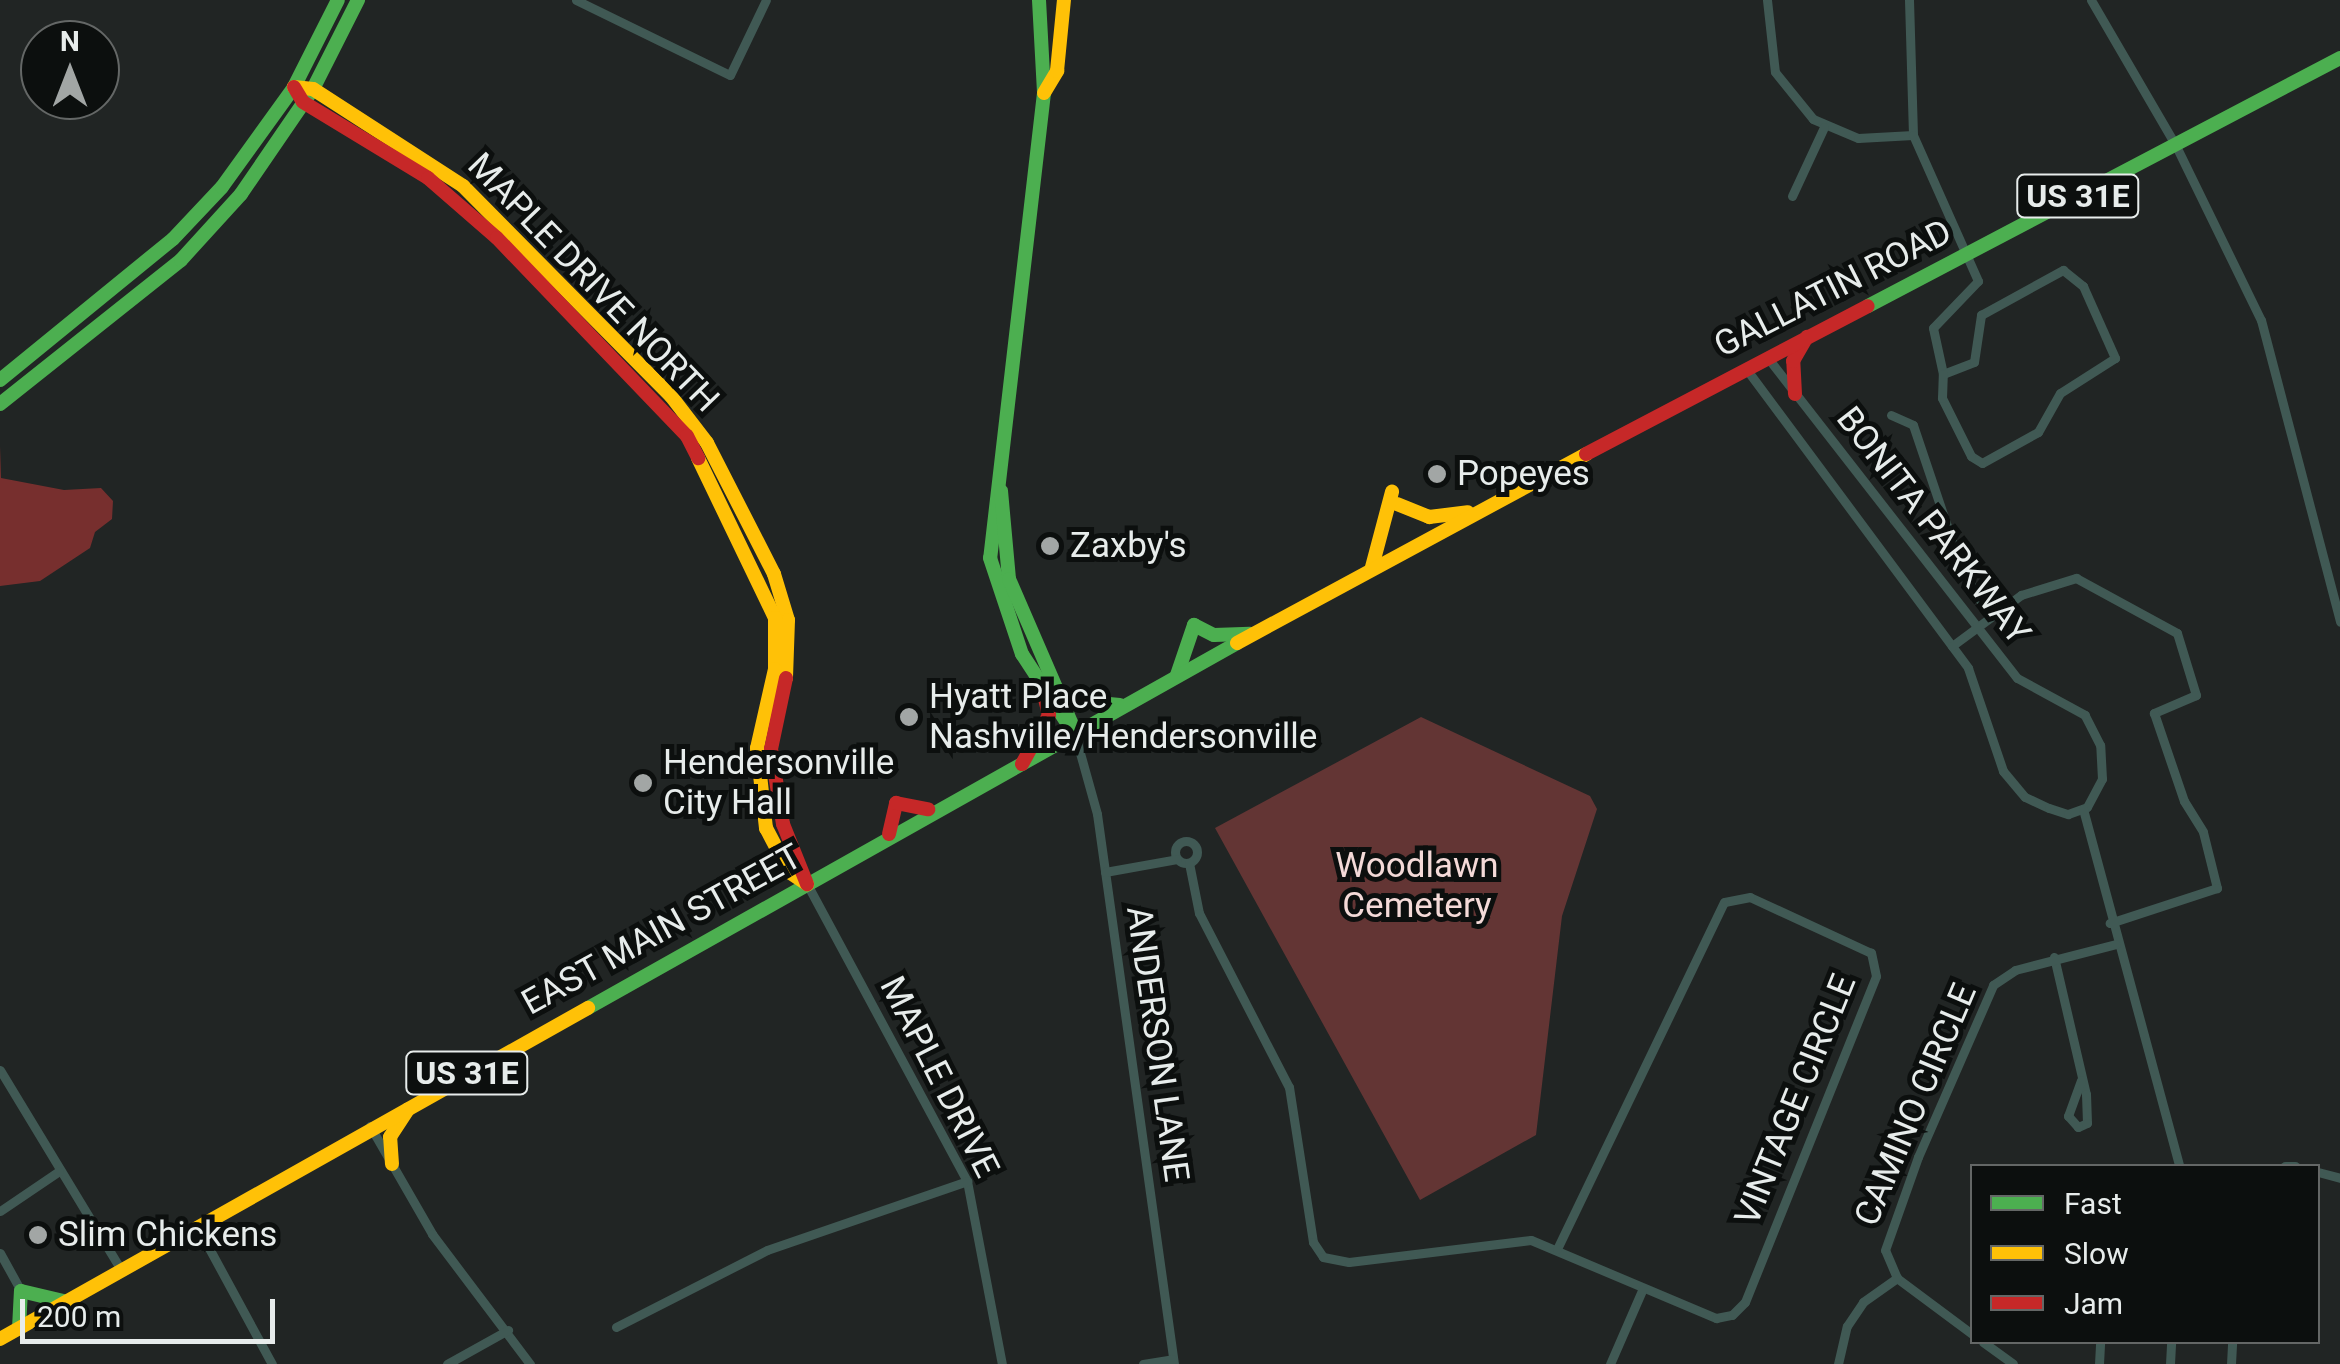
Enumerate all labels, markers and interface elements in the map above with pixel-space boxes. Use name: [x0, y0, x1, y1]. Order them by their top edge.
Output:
north arrow: [20, 20, 120, 120]
text: N: [60, 25, 80, 58]
street label: MAPLE DRIVE NORTH: [459, 145, 727, 421]
road number: US 31E: [2016, 169, 2140, 223]
street label: GALLATIN ROAD: [1707, 211, 1959, 367]
street label: BONITA PARKWAY: [1827, 399, 2039, 653]
place label: Popeyes: [1457, 453, 1590, 495]
marker: Popeyes: [1426, 463, 1448, 485]
place label: Zaxby's: [1070, 525, 1186, 567]
marker: Zaxby's: [1039, 535, 1061, 557]
place label: Hyatt Place Nashville/Hendersonville: [929, 676, 1317, 758]
marker: Hyatt Place Nashville/Hendersonville: [898, 706, 920, 728]
place label: Hendersonville City Hall: [663, 742, 894, 824]
marker: Hendersonville City Hall: [632, 772, 654, 794]
street label: EAST MAIN STREET: [514, 835, 810, 1025]
park label: Woodlawn Cemetery: [1335, 845, 1499, 927]
street label: ANDERSON LANE: [1117, 904, 1197, 1184]
street label: VINTAGE CIRCLE: [1727, 969, 1865, 1231]
street label: MAPLE DRIVE: [870, 970, 1008, 1184]
street label: CAMINO CIRCLE: [1846, 978, 1986, 1232]
road number: US 31E: [404, 1046, 530, 1100]
legend: [1970, 1164, 2320, 1344]
text: Fast: [2064, 1186, 2122, 1221]
place label: Slim Chickens: [58, 1214, 277, 1256]
marker: Slim Chickens: [27, 1224, 49, 1246]
text: Slow: [2064, 1236, 2129, 1271]
scale bar: [25, 1279, 280, 1341]
text: Jam: [2064, 1286, 2123, 1321]
text: 200 m: [37, 1299, 121, 1334]

